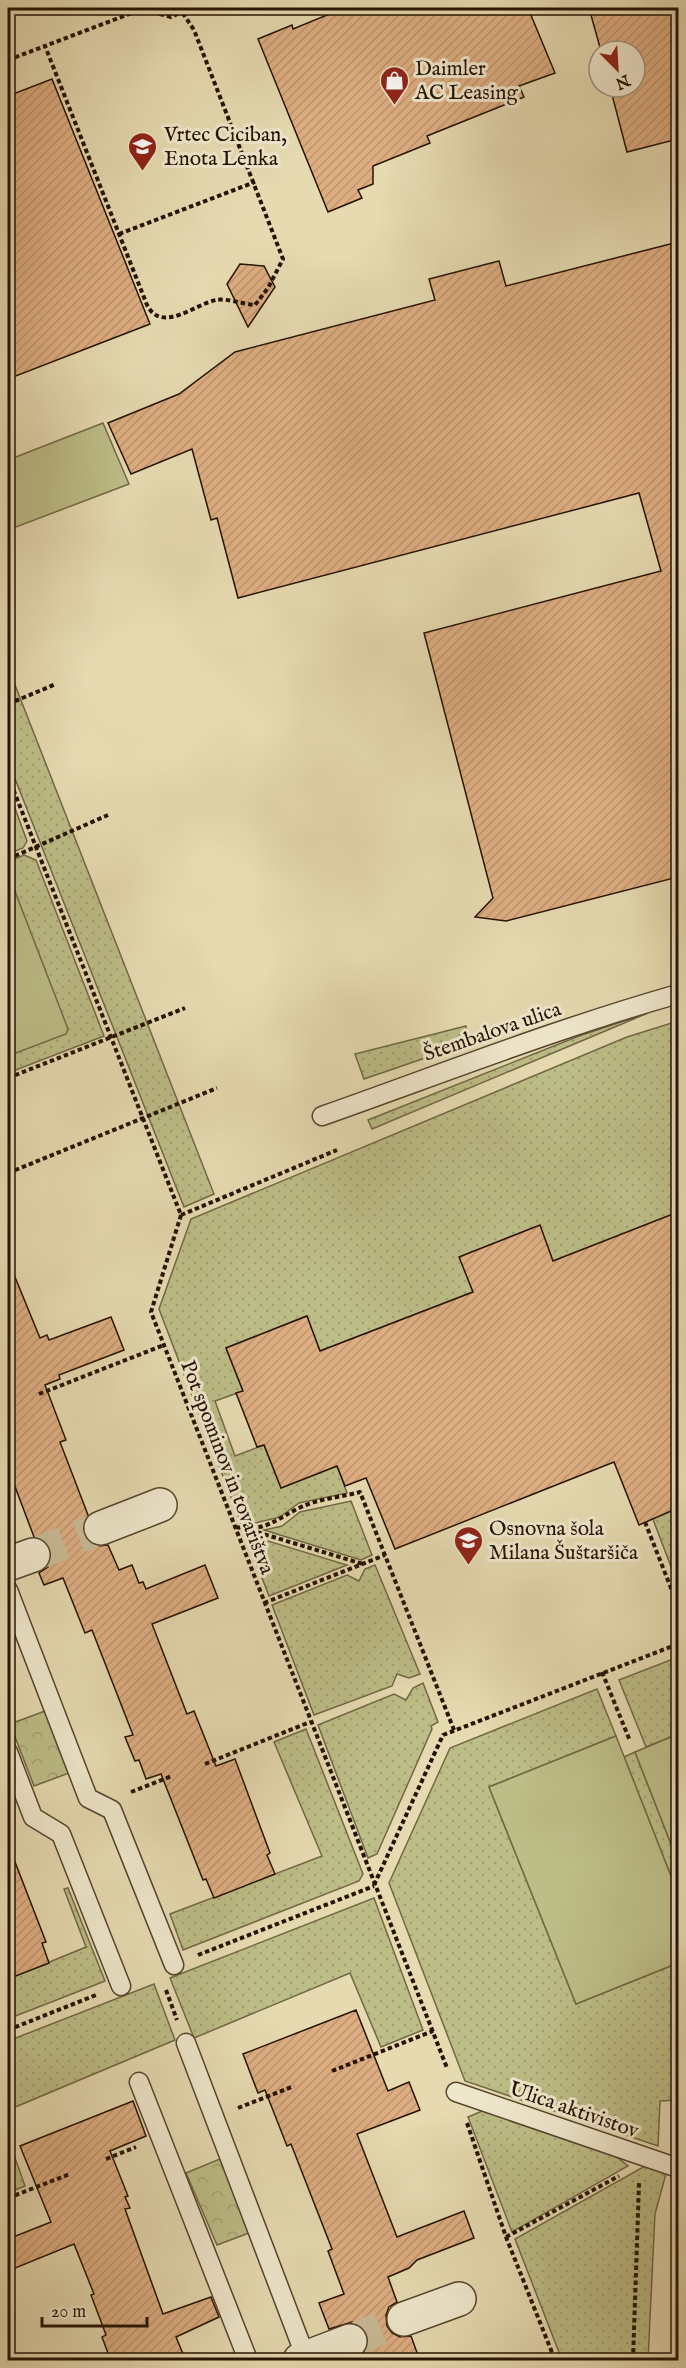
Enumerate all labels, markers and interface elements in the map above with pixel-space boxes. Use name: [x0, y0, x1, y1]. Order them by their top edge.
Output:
north arrow: [587, 39, 647, 99]
place label: Daimler AC Leasing: [414, 56, 519, 107]
shop icon: Daimler AC Leasing: [378, 64, 410, 106]
text: N: [612, 69, 634, 93]
place label: Vrtec Ciciban, Enota Lenka: [163, 122, 287, 173]
school or university icon: Vrtec Ciciban, Enota Lenka: [127, 130, 159, 172]
street label: Štembalova ulica: [420, 995, 566, 1069]
street label: Pot spominov in tovarištva: [173, 1357, 280, 1579]
place label: Osnovna šola Milana Šuštaršiča: [489, 1516, 639, 1567]
school or university icon: Osnovna šola Milana Šuštaršiča: [452, 1524, 484, 1566]
street label: Ulica aktivistov: [505, 2076, 642, 2145]
scale bar: [42, 2290, 147, 2328]
text: 20 m: [51, 2301, 86, 2324]

